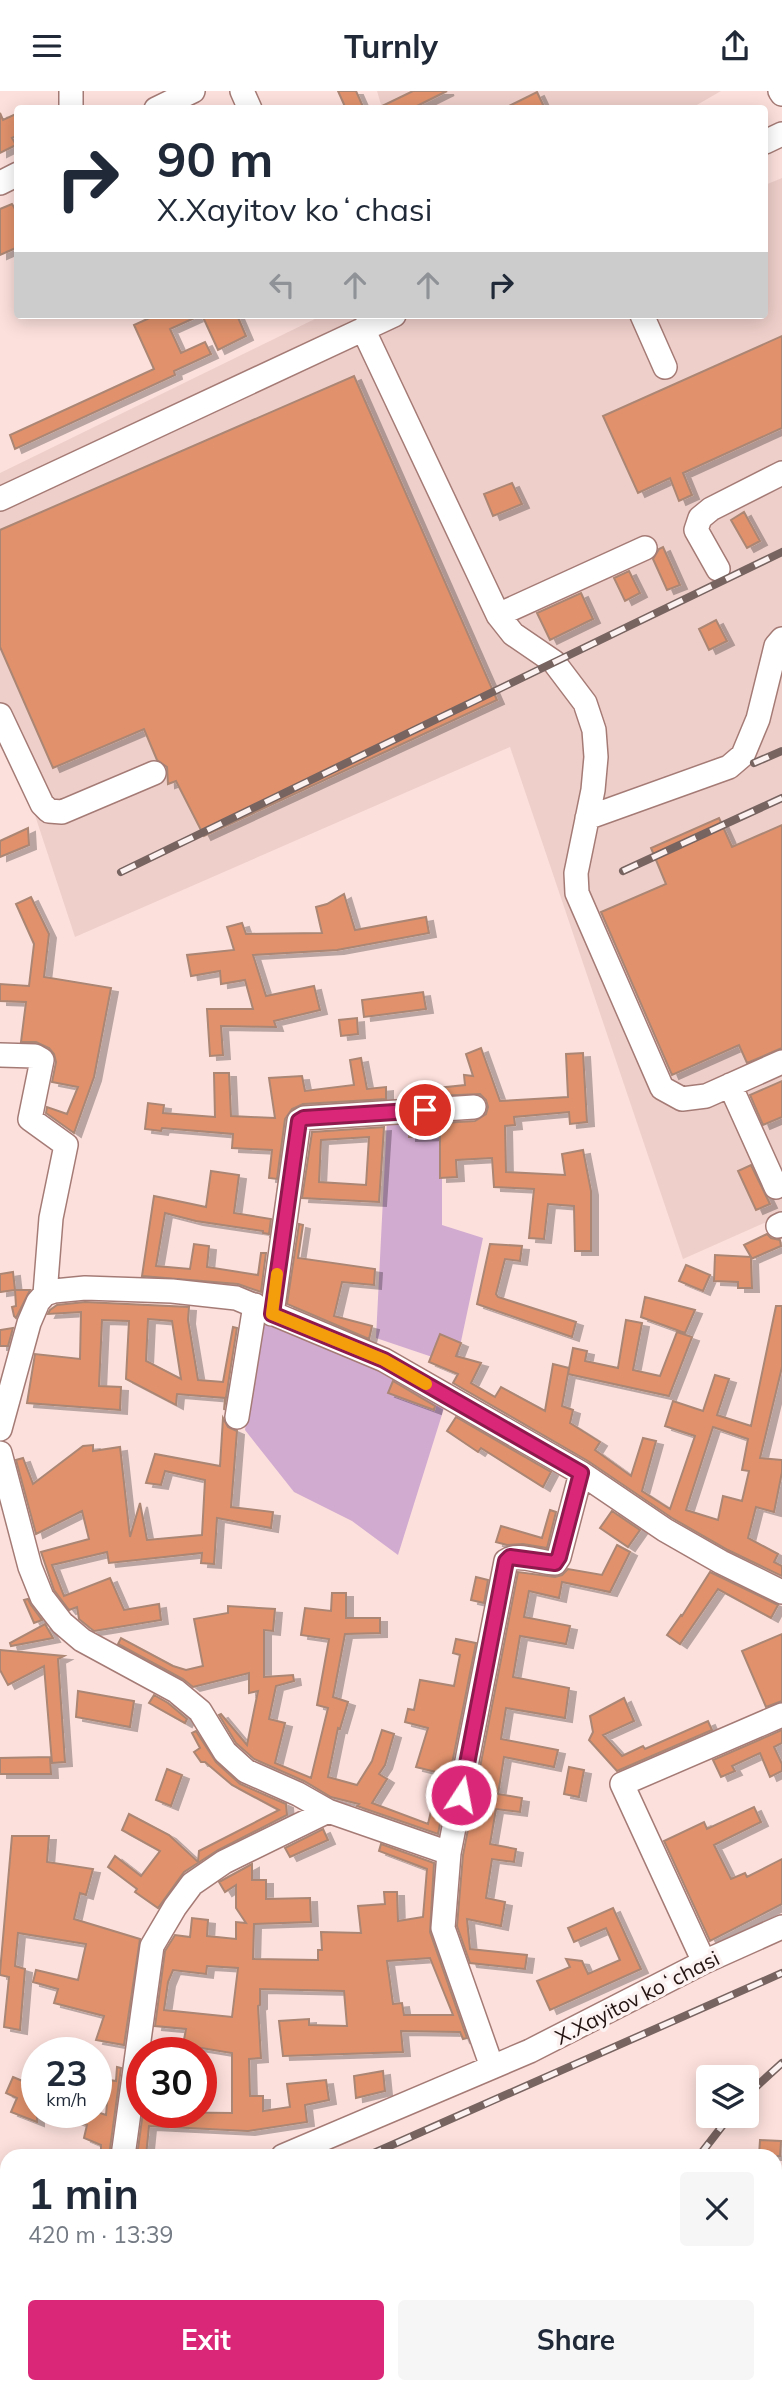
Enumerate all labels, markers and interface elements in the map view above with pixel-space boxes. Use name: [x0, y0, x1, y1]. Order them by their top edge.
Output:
text: Turnly: [344, 26, 438, 66]
icon: menu: [28, 27, 66, 65]
icon: share: [716, 27, 754, 65]
text: 90 m: [157, 128, 273, 189]
icon: right: [42, 133, 133, 224]
text: X.Xayitov koʻchasi: [157, 189, 432, 229]
icon: left: [263, 266, 301, 304]
icon: ahead: [336, 266, 374, 304]
icon: ahead: [409, 266, 447, 304]
icon: right: [482, 266, 520, 304]
pin: [395, 1080, 455, 1140]
icon: arrive: [406, 1091, 444, 1129]
position arrow: [424, 1758, 498, 1832]
street label: X.Xayitov koʻchasi: [551, 1944, 723, 2050]
speed limit sign: 30: [126, 2037, 217, 2128]
text: 23: [45, 2051, 88, 2095]
map controls: [696, 2065, 759, 2128]
button: layers: [696, 2065, 759, 2128]
text: km/h: [46, 2088, 87, 2111]
text: 1 min: [28, 2167, 139, 2220]
button: close: [680, 2172, 754, 2246]
text: 420 m · 13:39: [28, 2220, 173, 2249]
button: Exit: [28, 2300, 384, 2380]
button: Share: [398, 2300, 754, 2380]

